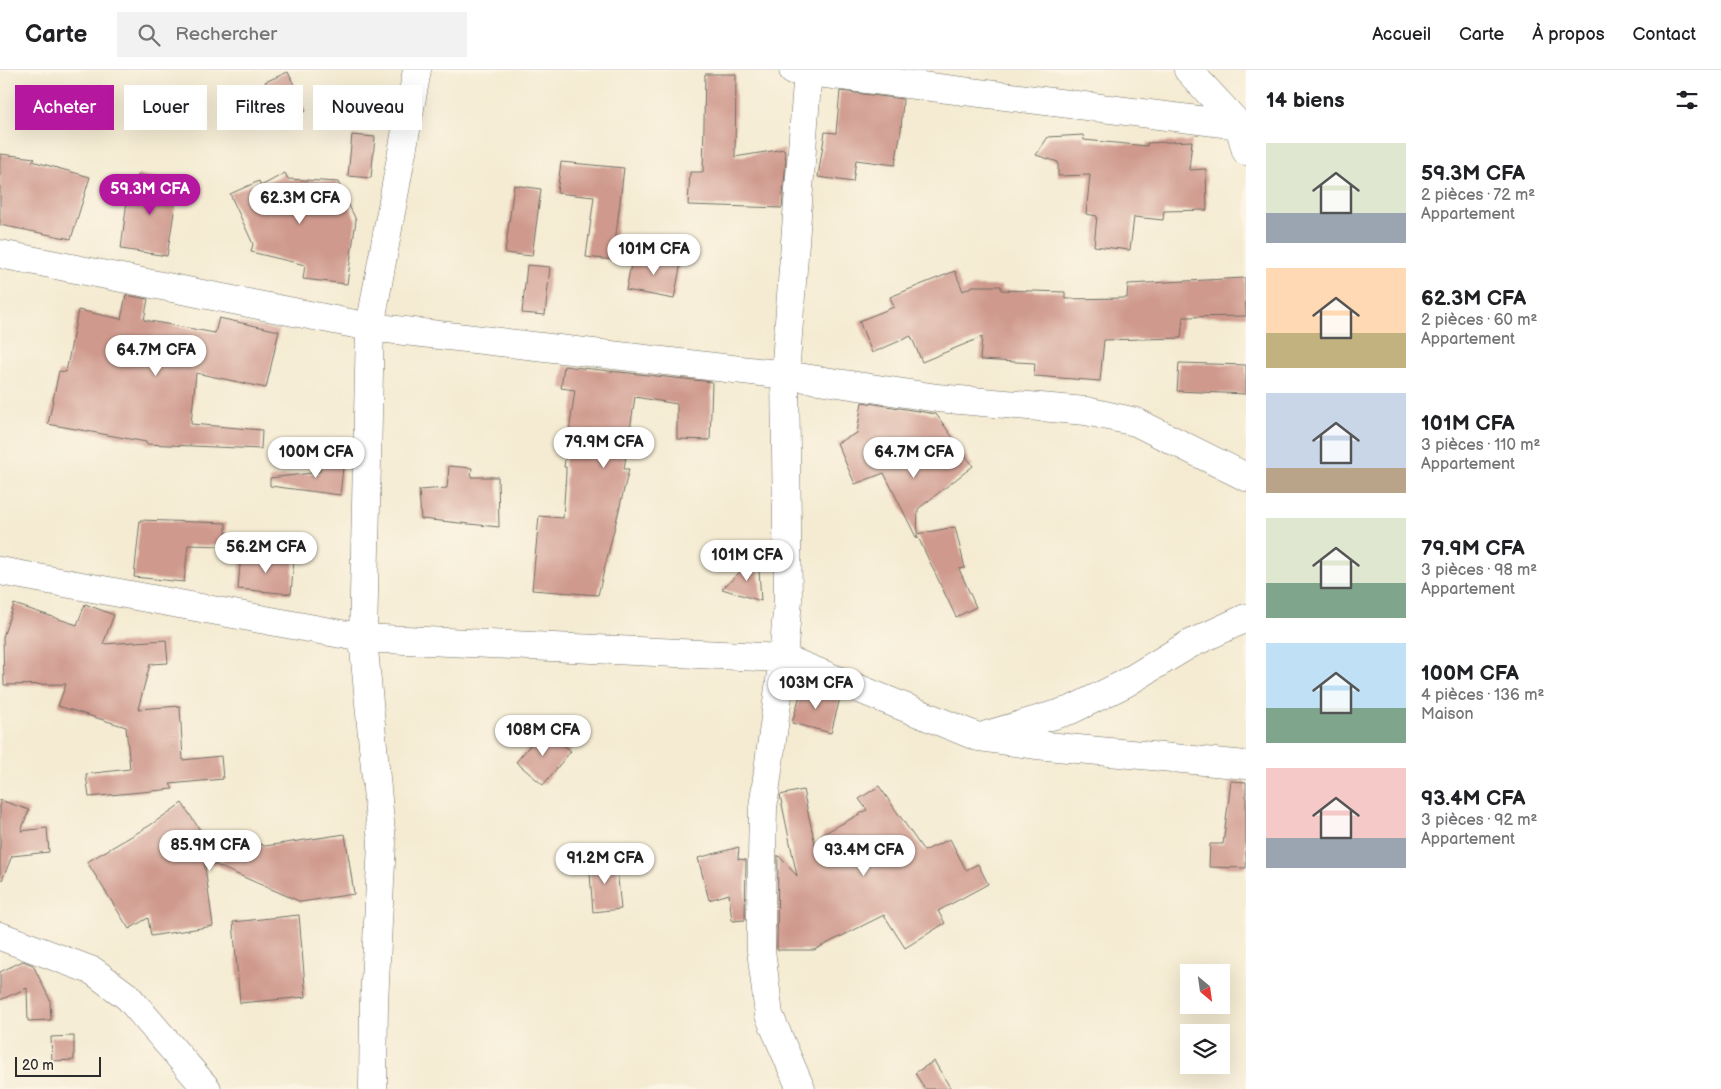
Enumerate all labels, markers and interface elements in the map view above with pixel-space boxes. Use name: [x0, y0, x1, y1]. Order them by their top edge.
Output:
search box: [117, 12, 467, 57]
text: Carte: [25, 20, 87, 49]
icon: search: [135, 21, 163, 49]
text: Rechercher: [175, 23, 277, 46]
text: Accueil: [1372, 24, 1431, 45]
text: Carte: [1459, 24, 1504, 45]
text: À propos: [1532, 24, 1605, 45]
text: Contact: [1633, 24, 1696, 45]
chip: Acheter: [15, 85, 114, 130]
chip: Louer: [124, 85, 207, 130]
chip: Filtres: [217, 85, 303, 130]
chip: Nouveau: [313, 85, 422, 130]
icon: filters: [1673, 86, 1701, 114]
text: 14 biens: [1266, 88, 1345, 113]
text: 59.3M CFA: [1421, 161, 1525, 186]
icon: home: [1306, 163, 1366, 223]
pin: 59.3M CFA: [93, 174, 207, 216]
text: 59.3M CFA: [110, 180, 190, 199]
pin: 62.3M CFA: [243, 182, 357, 225]
text: 2 pièces · 72 m²: [1421, 186, 1535, 205]
text: 62.3M CFA: [260, 189, 340, 208]
text: Appartement: [1421, 205, 1515, 224]
pin: 101M CFA: [602, 234, 706, 276]
text: 101M CFA: [618, 240, 690, 259]
text: 62.3M CFA: [1421, 286, 1526, 311]
icon: home: [1306, 288, 1366, 348]
text: 2 pièces · 60 m²: [1421, 311, 1537, 330]
text: Appartement: [1421, 330, 1515, 349]
pin: 64.7M CFA: [99, 334, 213, 377]
text: 64.7M CFA: [116, 341, 196, 360]
text: 101M CFA: [1421, 411, 1515, 436]
icon: home: [1306, 413, 1366, 473]
pin: 79.9M CFA: [547, 426, 661, 469]
text: 79.9M CFA: [565, 433, 644, 452]
pin: 100M CFA: [264, 436, 368, 479]
pin: 64.7M CFA: [857, 436, 971, 479]
text: 3 pièces · 110 m²: [1421, 436, 1540, 455]
text: 100M CFA: [279, 443, 353, 462]
text: 64.7M CFA: [874, 443, 954, 462]
text: Appartement: [1421, 455, 1515, 474]
pin: 56.2M CFA: [209, 532, 323, 574]
text: 79.9M CFA: [1421, 536, 1525, 561]
text: 56.2M CFA: [226, 538, 306, 557]
icon: home: [1306, 538, 1366, 598]
pin: 101M CFA: [695, 540, 799, 582]
text: 101M CFA: [711, 546, 783, 565]
text: 3 pièces · 98 m²: [1421, 561, 1537, 580]
text: Appartement: [1421, 580, 1515, 599]
text: 100M CFA: [1421, 661, 1519, 686]
icon: home: [1306, 663, 1366, 723]
pin: 103M CFA: [764, 668, 868, 710]
text: 103M CFA: [779, 674, 853, 693]
text: 4 pièces · 136 m²: [1421, 686, 1544, 705]
text: Maison: [1421, 705, 1474, 724]
pin: 108M CFA: [491, 714, 595, 757]
text: 108M CFA: [506, 721, 580, 740]
text: 93.4M CFA: [1421, 786, 1525, 811]
icon: home: [1306, 788, 1366, 848]
text: 3 pièces · 92 m²: [1421, 811, 1537, 830]
pin: 85.9M CFA: [153, 830, 267, 872]
text: Appartement: [1421, 830, 1515, 849]
pin: 93.4M CFA: [807, 834, 921, 877]
text: 85.9M CFA: [170, 836, 250, 855]
text: 93.4M CFA: [824, 841, 904, 860]
pin: 91.2M CFA: [548, 842, 662, 885]
text: 91.2M CFA: [566, 849, 644, 868]
north arrow: [1180, 964, 1230, 1014]
map controls: [1180, 964, 1230, 1074]
button: layers: [1180, 1024, 1230, 1074]
scale bar: [15, 1054, 101, 1077]
text: 20 m: [22, 1057, 54, 1074]

